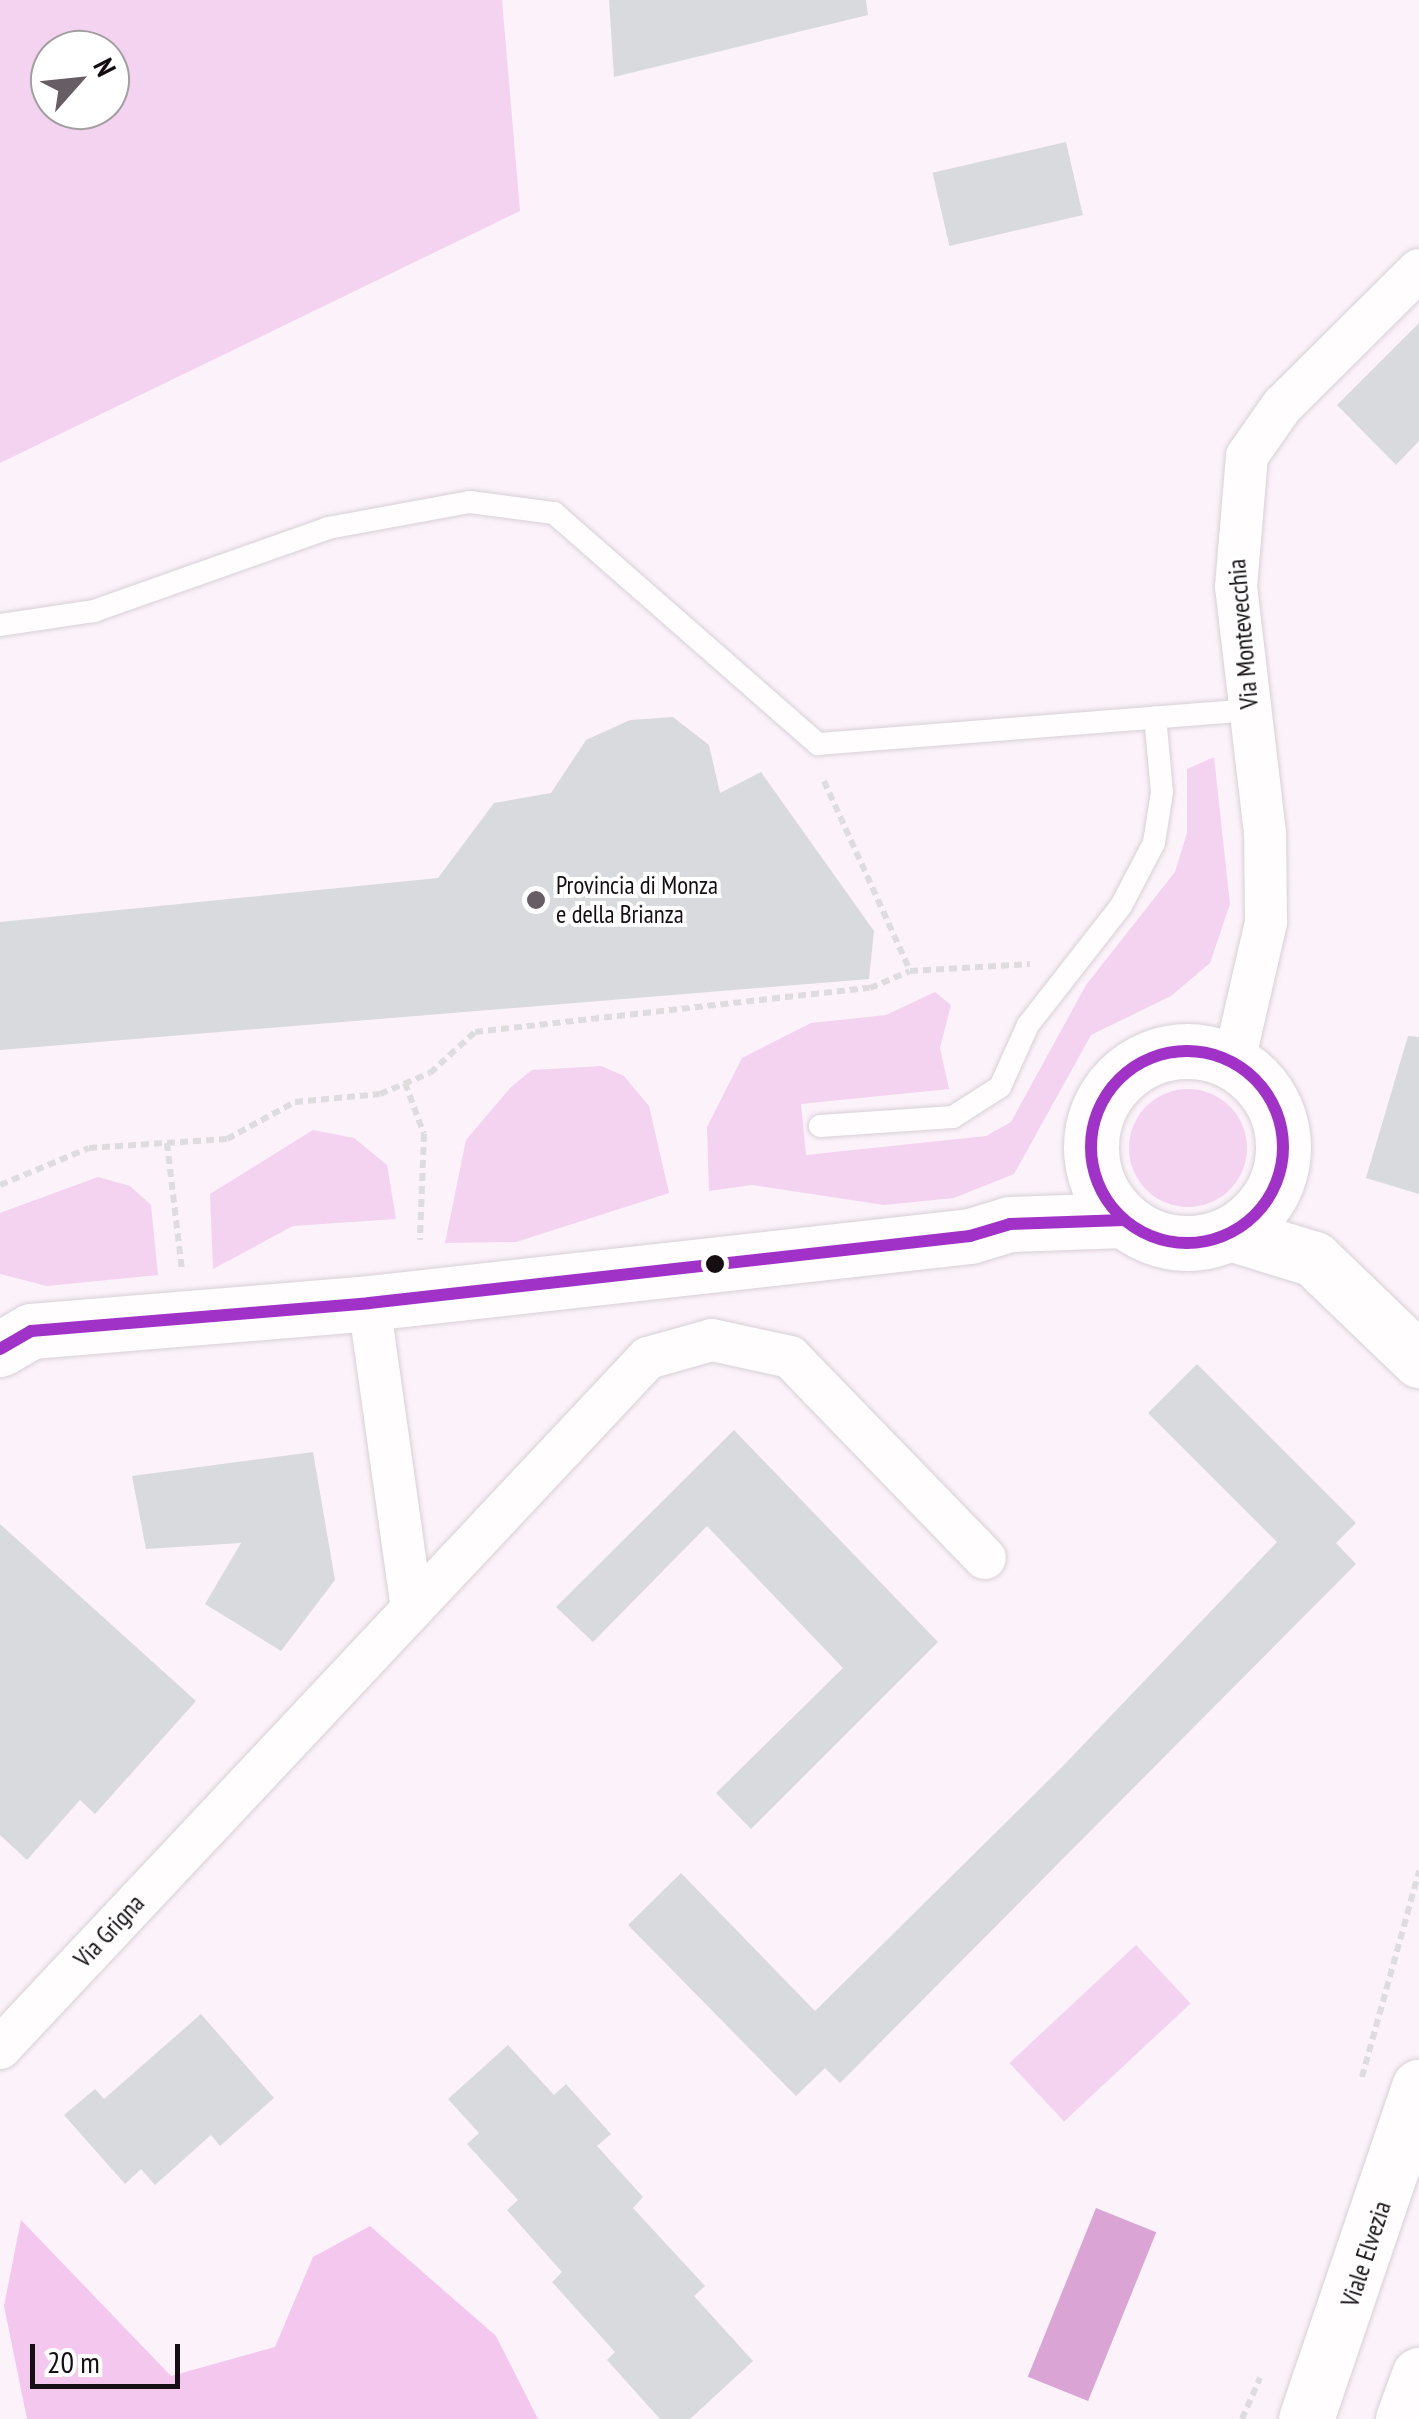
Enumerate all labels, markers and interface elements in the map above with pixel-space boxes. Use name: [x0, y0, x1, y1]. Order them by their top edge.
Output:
north arrow: [30, 30, 130, 130]
text: N: [85, 52, 125, 82]
street label: Via Montevecchia: [1222, 558, 1264, 710]
place label: Provincia di Monza e della Brianza: [556, 871, 718, 930]
marker: Provincia di Monza e della Brianza: [525, 889, 547, 911]
unlabelled marker: [705, 1254, 725, 1274]
street label: Via Grigna: [68, 1888, 150, 1974]
street label: Viale Elvezia: [1335, 2197, 1397, 2311]
scale bar: [35, 2324, 185, 2386]
text: 20 m: [47, 2342, 100, 2381]

